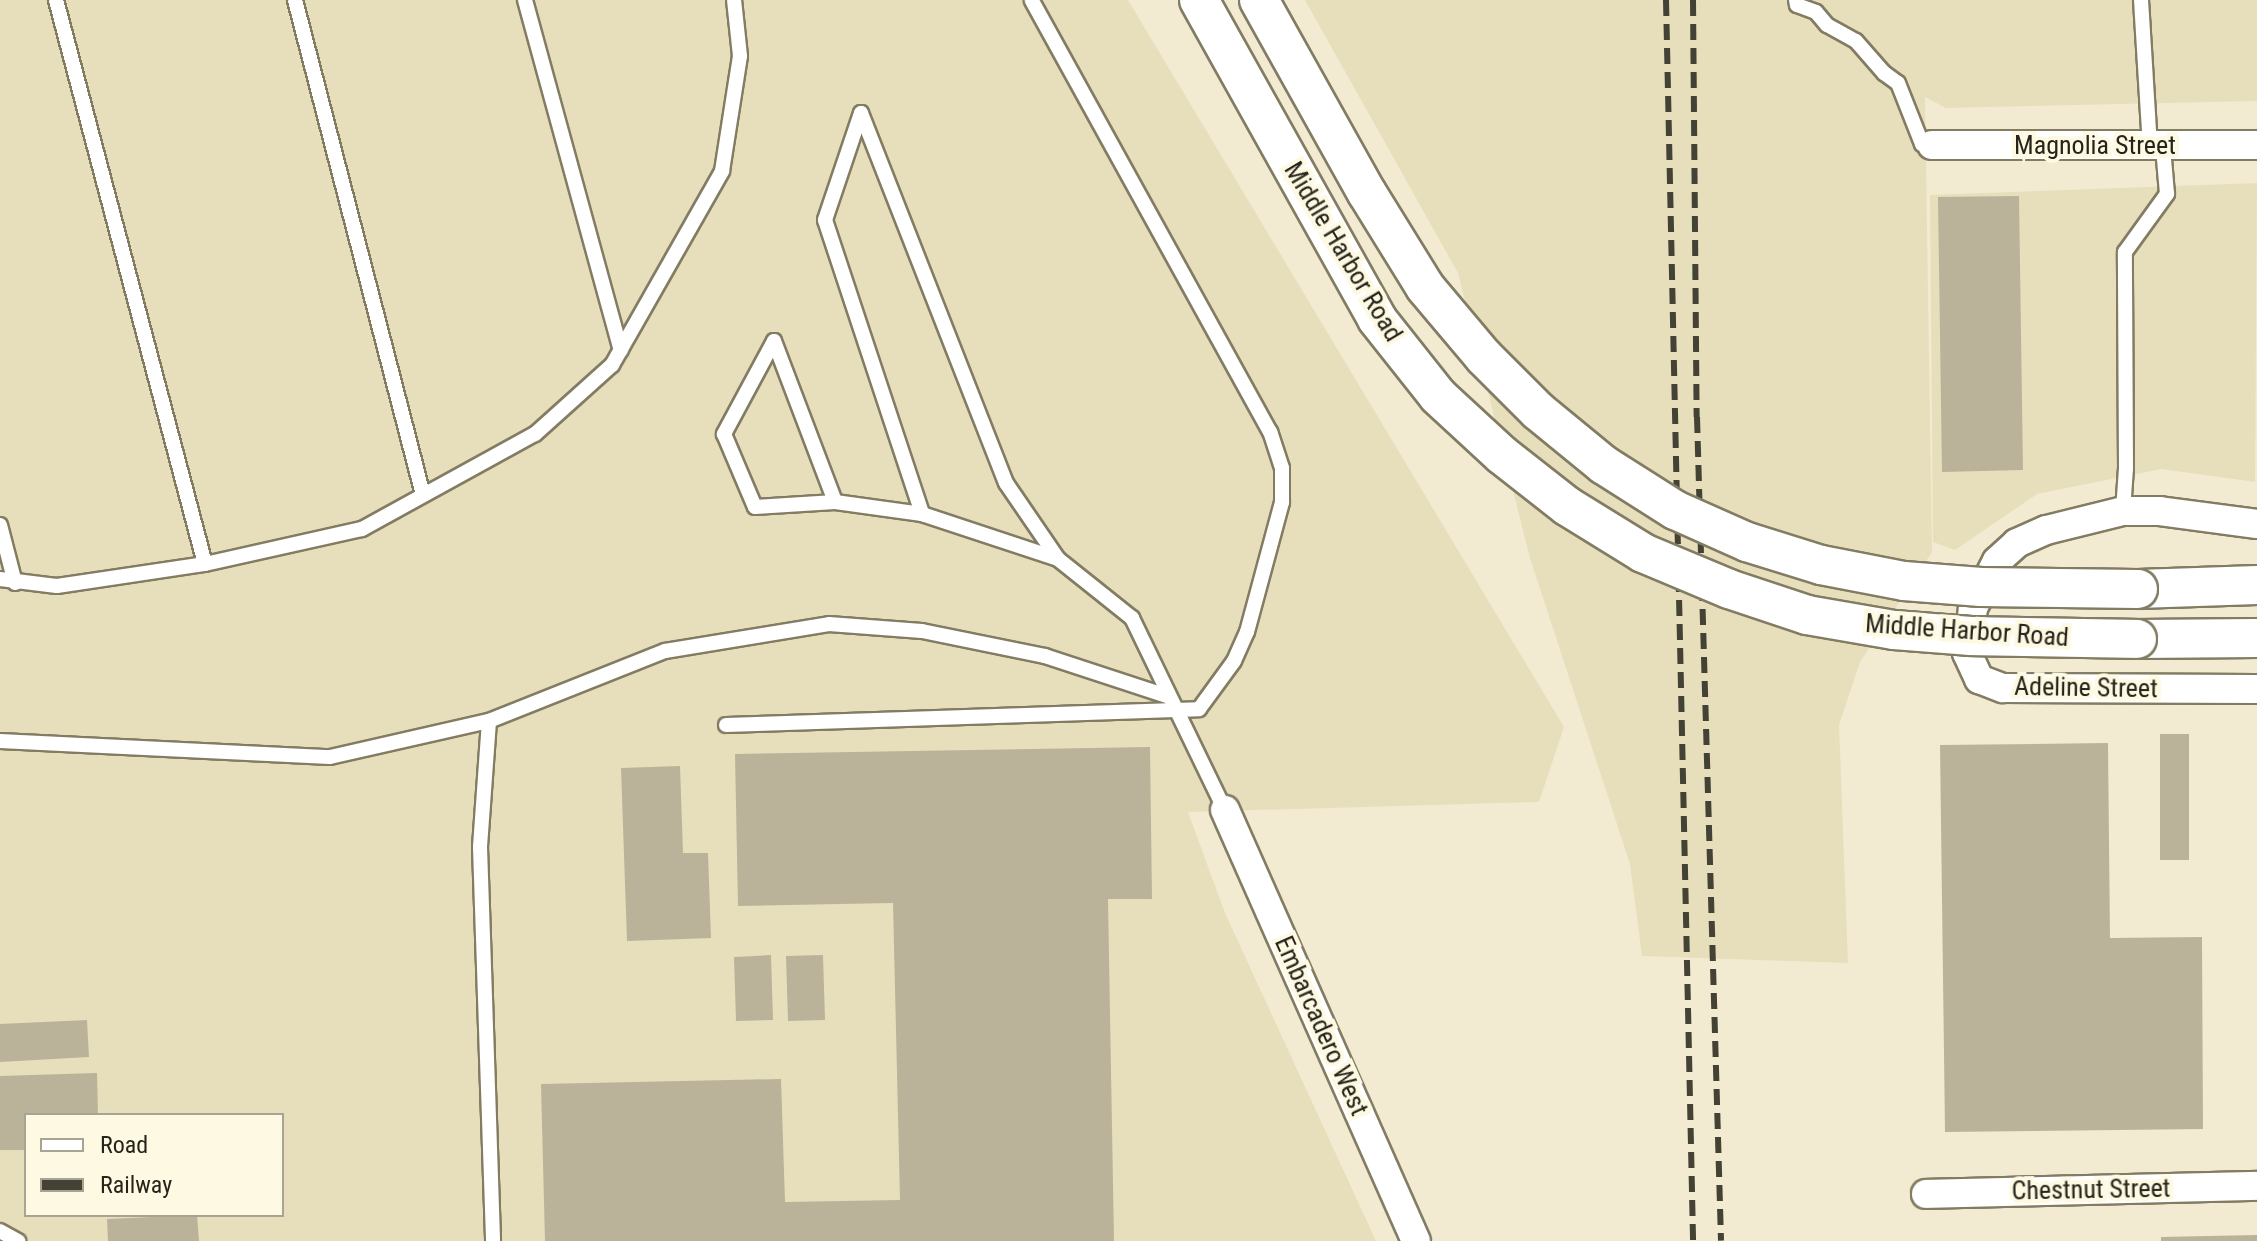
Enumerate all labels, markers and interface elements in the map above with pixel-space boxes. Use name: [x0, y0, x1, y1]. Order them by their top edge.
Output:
street label: Magnolia Street: [2014, 130, 2176, 162]
street label: Middle Harbor Road: [1277, 157, 1409, 347]
street label: Middle Harbor Road: [1864, 608, 2070, 654]
street label: Adeline Street: [2014, 671, 2158, 705]
street label: Embarcadero West: [1268, 932, 1374, 1120]
legend: [24, 1113, 284, 1217]
text: Road: [100, 1131, 148, 1159]
text: Railway: [100, 1171, 172, 1199]
street label: Chestnut Street: [2011, 1173, 2171, 1207]

